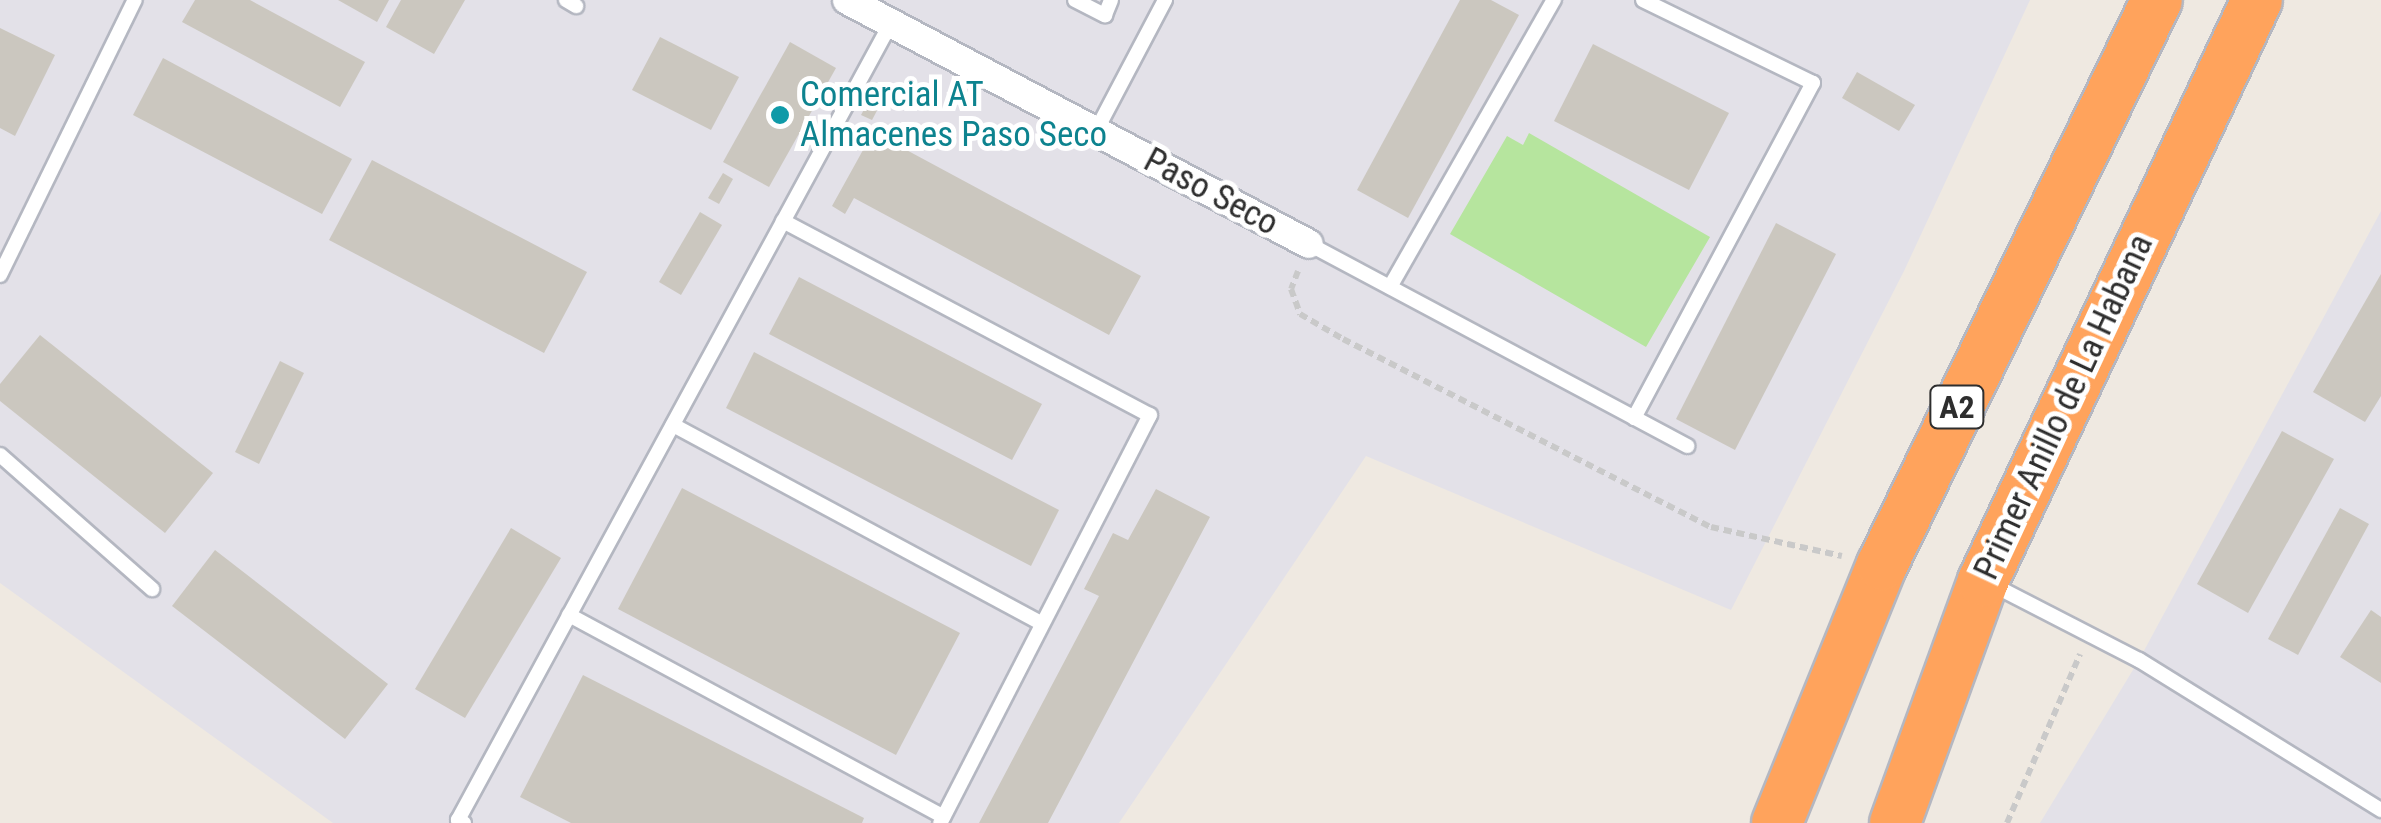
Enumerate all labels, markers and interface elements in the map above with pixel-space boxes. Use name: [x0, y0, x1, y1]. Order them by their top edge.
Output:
place label: Comercial AT Almacenes Paso Seco: [800, 74, 1107, 156]
marker: Comercial AT Almacenes Paso Seco: [769, 104, 791, 126]
street label: Paso Seco: [1137, 139, 1285, 245]
street label: Primer Anillo de La Habana: [1966, 228, 2162, 586]
road number: A2: [1927, 380, 1987, 434]

